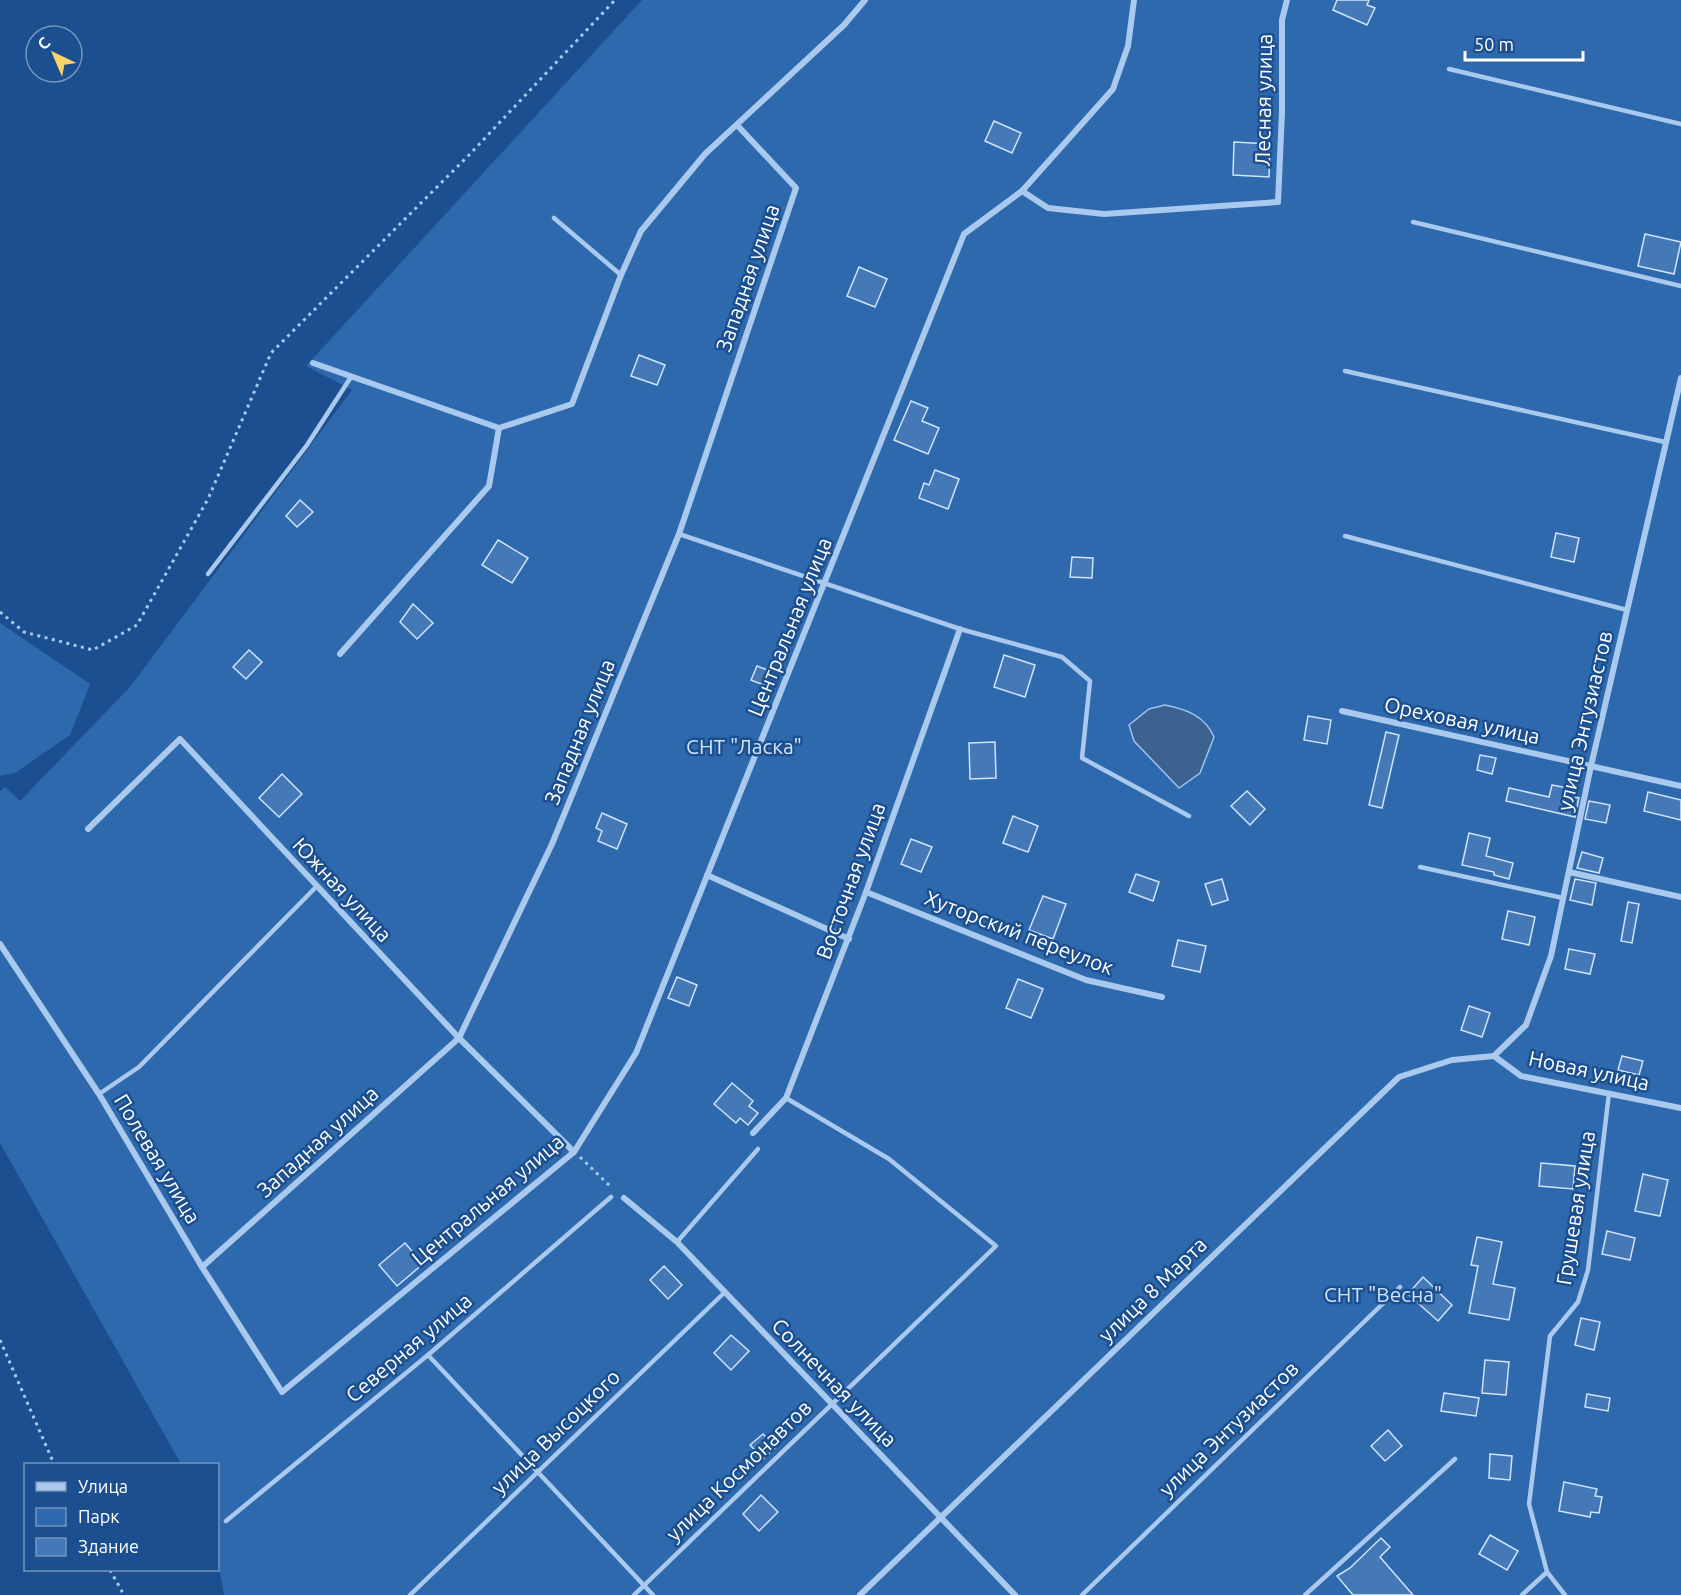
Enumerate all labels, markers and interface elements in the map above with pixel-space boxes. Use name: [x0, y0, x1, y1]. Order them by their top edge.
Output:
north arrow: [24, 24, 84, 84]
scale bar: [1465, 24, 1584, 62]
text: С: [34, 33, 54, 53]
street label: Лесная улица: [1250, 34, 1276, 166]
text: 50 m: [1474, 34, 1514, 54]
street label: Западная улица: [711, 201, 784, 355]
street label: Центральная улица: [742, 534, 836, 720]
street label: улица Энтузиастов: [1552, 629, 1616, 813]
street label: Западная улица: [539, 656, 619, 808]
street label: Ореховая улица: [1382, 692, 1542, 748]
park label: СНТ "Ласка": [686, 734, 802, 758]
street label: Восточная улица: [811, 799, 890, 962]
street label: Южная улица: [288, 832, 397, 946]
street label: Хуторский переулок: [922, 885, 1117, 979]
street label: Новая улица: [1527, 1046, 1652, 1095]
street label: Западная улица: [252, 1081, 383, 1202]
street label: Полевая улица: [110, 1089, 206, 1228]
street label: Центральная улица: [407, 1129, 568, 1270]
street label: Грушевая улица: [1551, 1129, 1599, 1287]
street label: улица 8 Марта: [1093, 1232, 1211, 1347]
park label: СНТ "Весна": [1324, 1282, 1442, 1306]
street label: Северная улица: [341, 1288, 476, 1407]
street label: Солнечная улица: [767, 1313, 902, 1451]
street label: улица Энтузиастов: [1154, 1356, 1303, 1501]
street label: улица Высоцкого: [486, 1364, 624, 1499]
street label: улица Космонавтов: [661, 1395, 816, 1546]
legend: [24, 1463, 219, 1571]
text: Улица: [78, 1476, 128, 1496]
text: Парк: [78, 1506, 119, 1526]
text: Здание: [78, 1536, 139, 1556]

